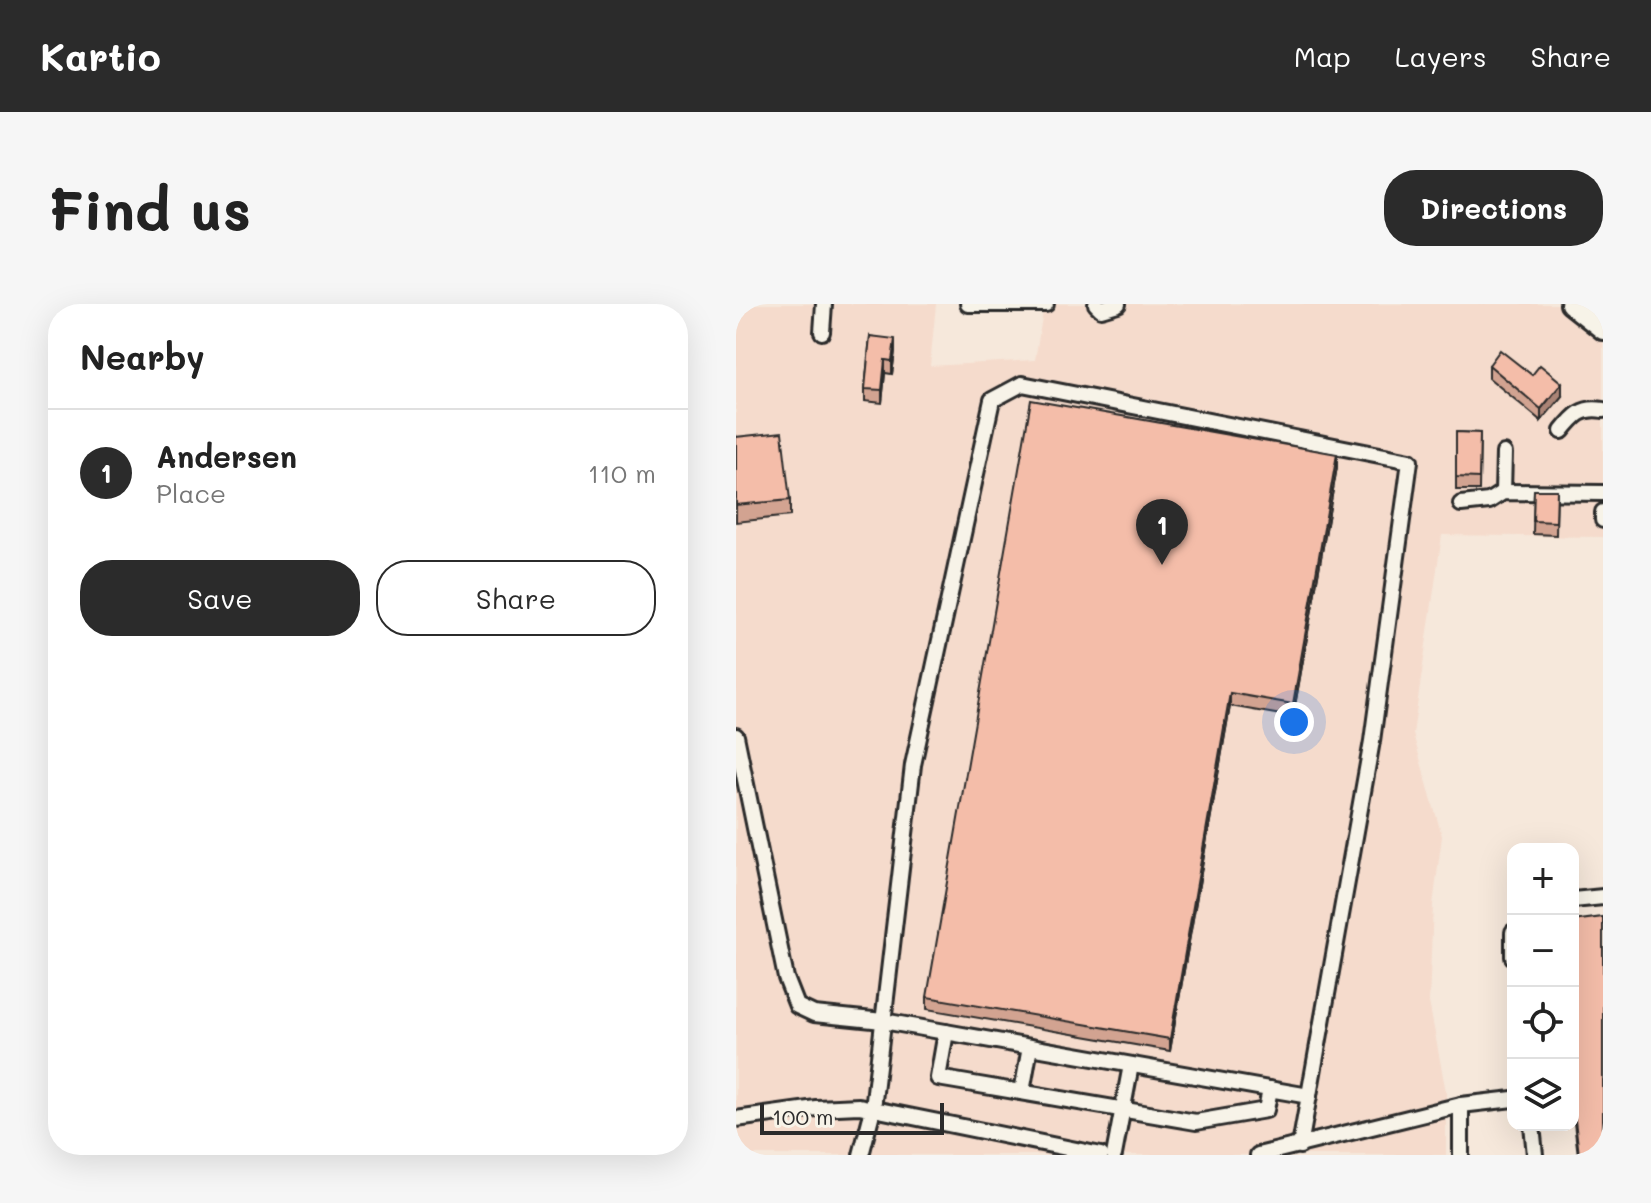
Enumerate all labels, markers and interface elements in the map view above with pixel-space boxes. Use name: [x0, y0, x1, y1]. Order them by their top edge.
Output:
text: Kartio: [40, 31, 161, 81]
text: Map: [1294, 38, 1351, 74]
text: Layers: [1395, 38, 1487, 74]
text: Share: [1531, 38, 1611, 74]
button: Directions: [1384, 170, 1603, 246]
text: Find us: [48, 172, 251, 245]
text: Nearby: [80, 334, 205, 379]
text: Andersen: [156, 436, 297, 476]
text: 1: [100, 456, 112, 490]
text: 110 m: [588, 456, 656, 490]
text: Place: [156, 476, 226, 510]
pin: 1: [1136, 499, 1188, 565]
button: Save: [80, 560, 360, 636]
button: Share: [376, 560, 656, 636]
your location: [1274, 702, 1314, 742]
map controls: [1507, 843, 1579, 1131]
button: +: [1507, 843, 1579, 915]
button: −: [1507, 915, 1579, 987]
button: locate: [1507, 987, 1579, 1059]
button: layers: [1507, 1059, 1579, 1131]
scale bar: [760, 1099, 944, 1135]
text: 100 m: [772, 1102, 834, 1131]

